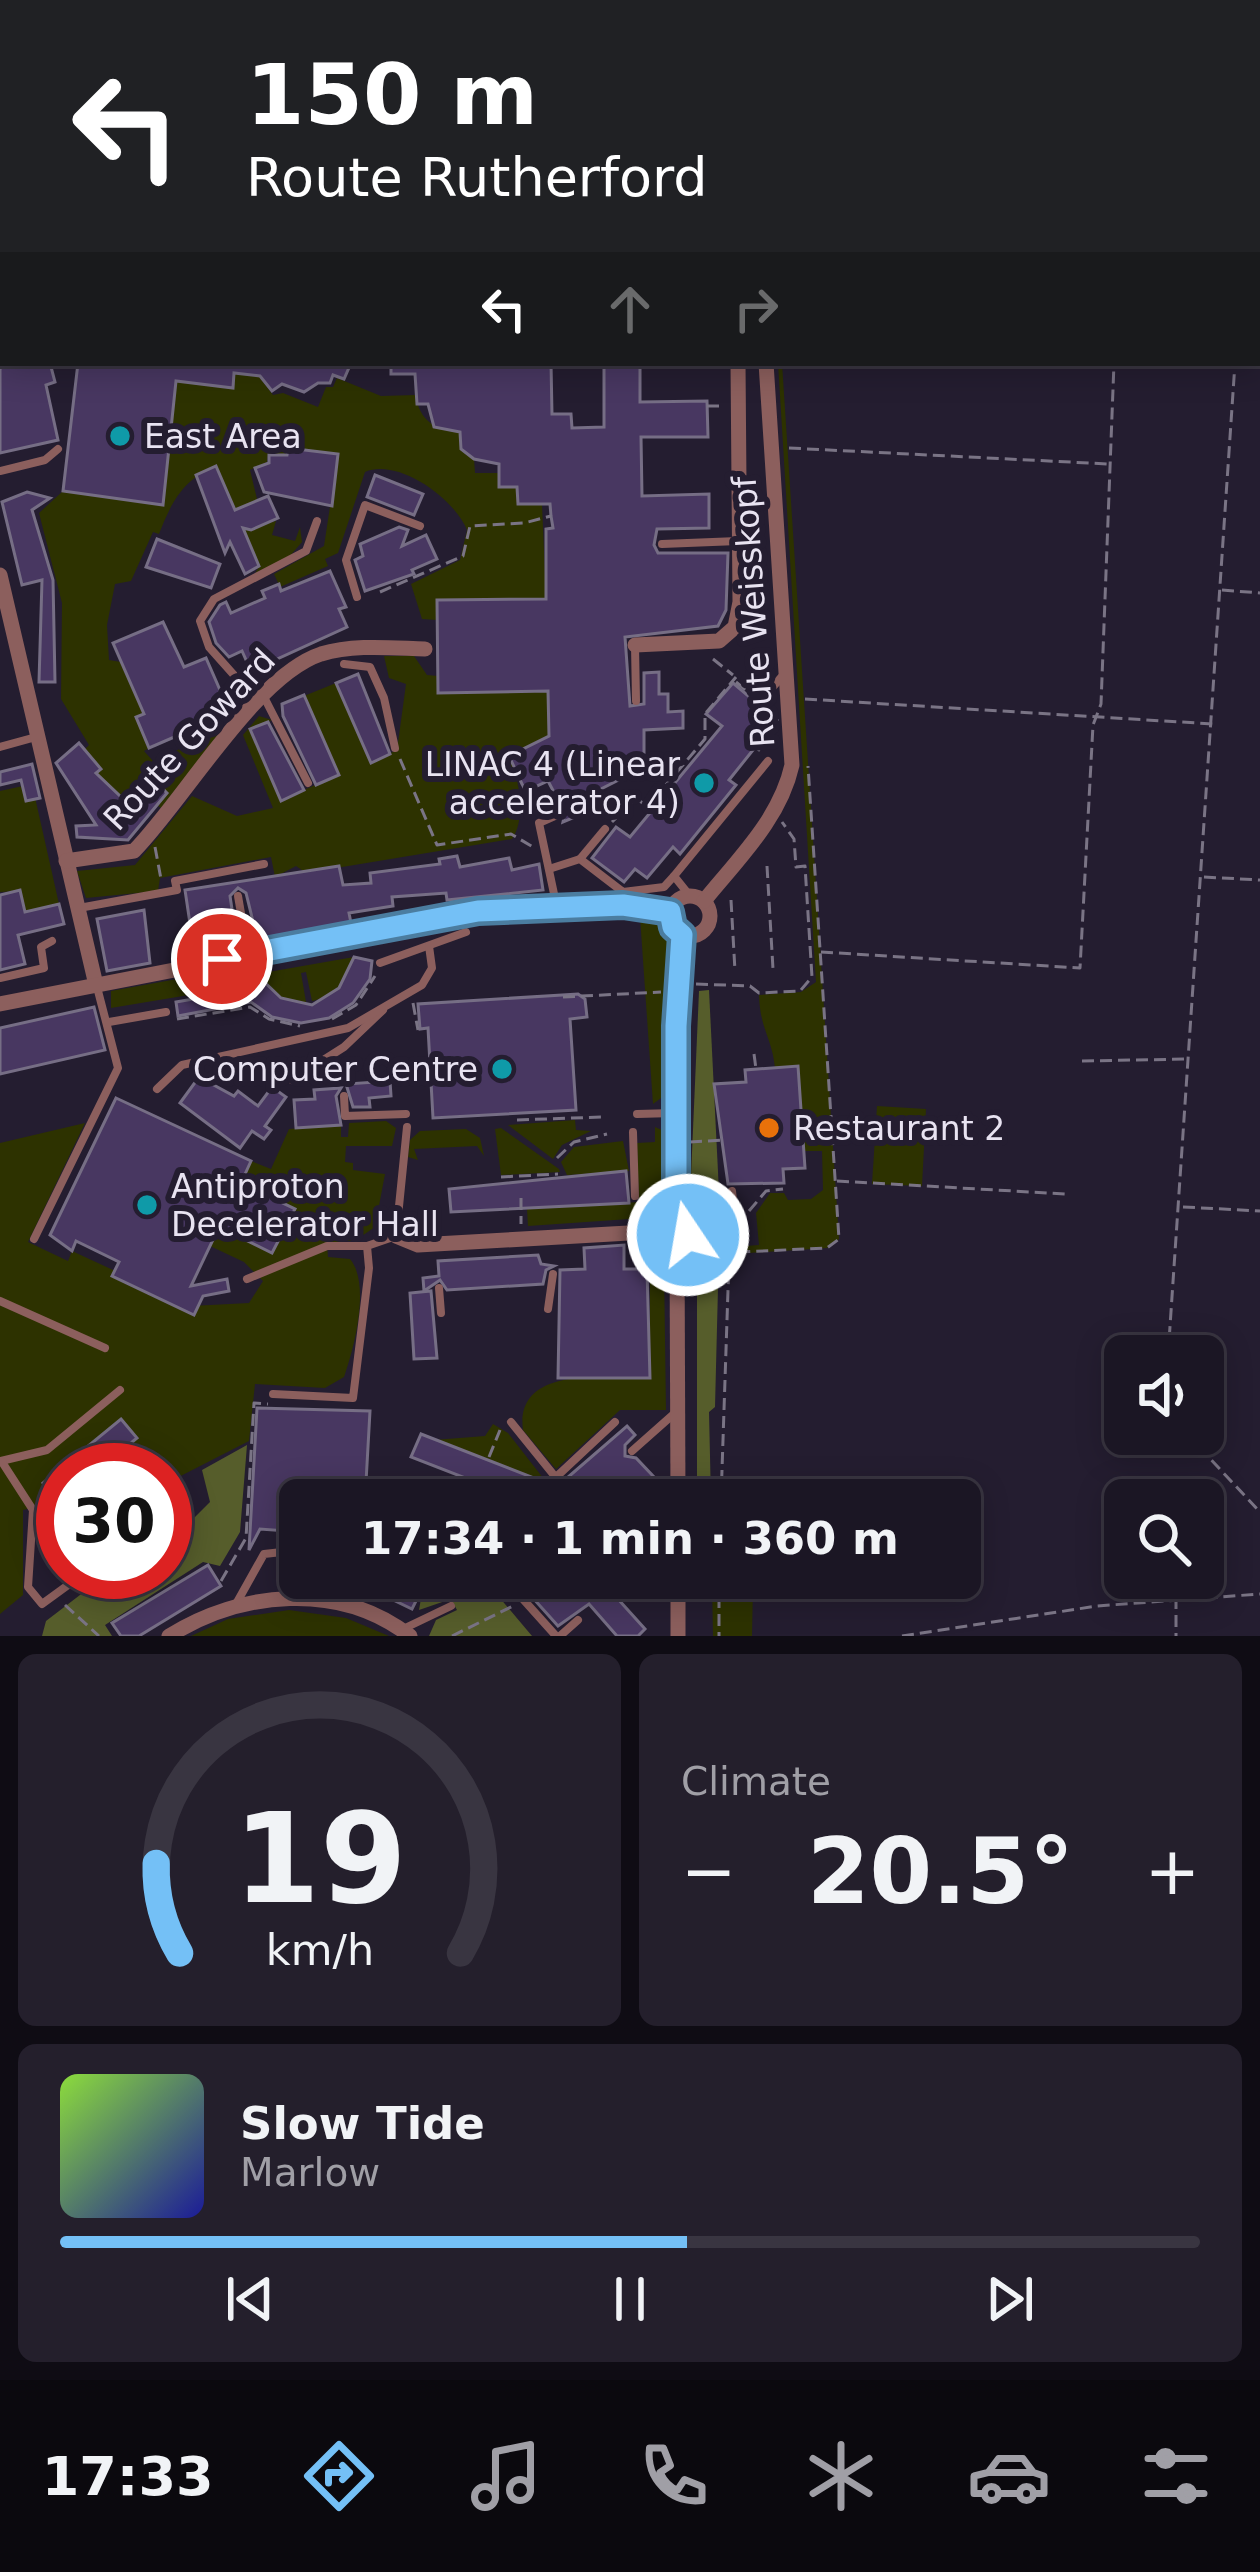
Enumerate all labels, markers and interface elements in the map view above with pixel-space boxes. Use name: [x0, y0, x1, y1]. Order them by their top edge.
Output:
text: 150 m: [246, 46, 538, 144]
icon: left: [48, 48, 204, 204]
text: Route Rutherford: [246, 146, 708, 209]
icon: left: [471, 276, 537, 342]
icon: ahead: [597, 276, 663, 342]
icon: right: [723, 276, 789, 342]
place label: East Area: [144, 417, 302, 456]
marker: East Area: [107, 423, 133, 449]
street label: Route Weisskopf: [724, 474, 782, 749]
street label: Route Goward: [96, 641, 283, 838]
place label: LINAC 4 (Linear accelerator 4): [425, 745, 680, 822]
marker: LINAC 4 (Linear accelerator 4): [691, 770, 717, 796]
pin: [171, 908, 273, 1010]
icon: arrive: [189, 926, 255, 992]
place label: Computer Centre: [193, 1050, 478, 1089]
marker: Computer Centre: [489, 1056, 515, 1082]
place label: Restaurant 2: [793, 1109, 1005, 1148]
marker: Restaurant 2: [756, 1115, 782, 1141]
place label: Antiproton Decelerator Hall: [171, 1167, 439, 1244]
position arrow: [625, 1172, 751, 1298]
marker: Antiproton Decelerator Hall: [134, 1192, 160, 1218]
map controls: [1104, 1335, 1224, 1599]
button: sound: [1104, 1335, 1224, 1455]
speed limit sign: 30: [36, 1443, 192, 1599]
button: search: [1104, 1479, 1224, 1599]
text: 17:34 · 1 min · 360 m: [361, 1512, 899, 1565]
text: Climate: [681, 1759, 831, 1804]
text: 19: [233, 1786, 406, 1931]
text: 20.5°: [807, 1819, 1074, 1924]
text: −: [681, 1833, 736, 1910]
text: +: [1145, 1833, 1200, 1910]
text: km/h: [265, 1925, 374, 1975]
text: Slow Tide: [240, 2097, 485, 2150]
text: Marlow: [240, 2150, 380, 2195]
icon: previous: [217, 2266, 283, 2332]
icon: pause: [597, 2266, 663, 2332]
icon: next: [977, 2266, 1043, 2332]
icon: directions: [297, 2434, 381, 2518]
icon: music: [464, 2434, 548, 2518]
icon: phone: [632, 2434, 716, 2518]
icon: climate: [799, 2434, 883, 2518]
icon: car: [967, 2434, 1051, 2518]
icon: filters: [1134, 2434, 1218, 2518]
text: 17:33: [42, 2445, 214, 2508]

